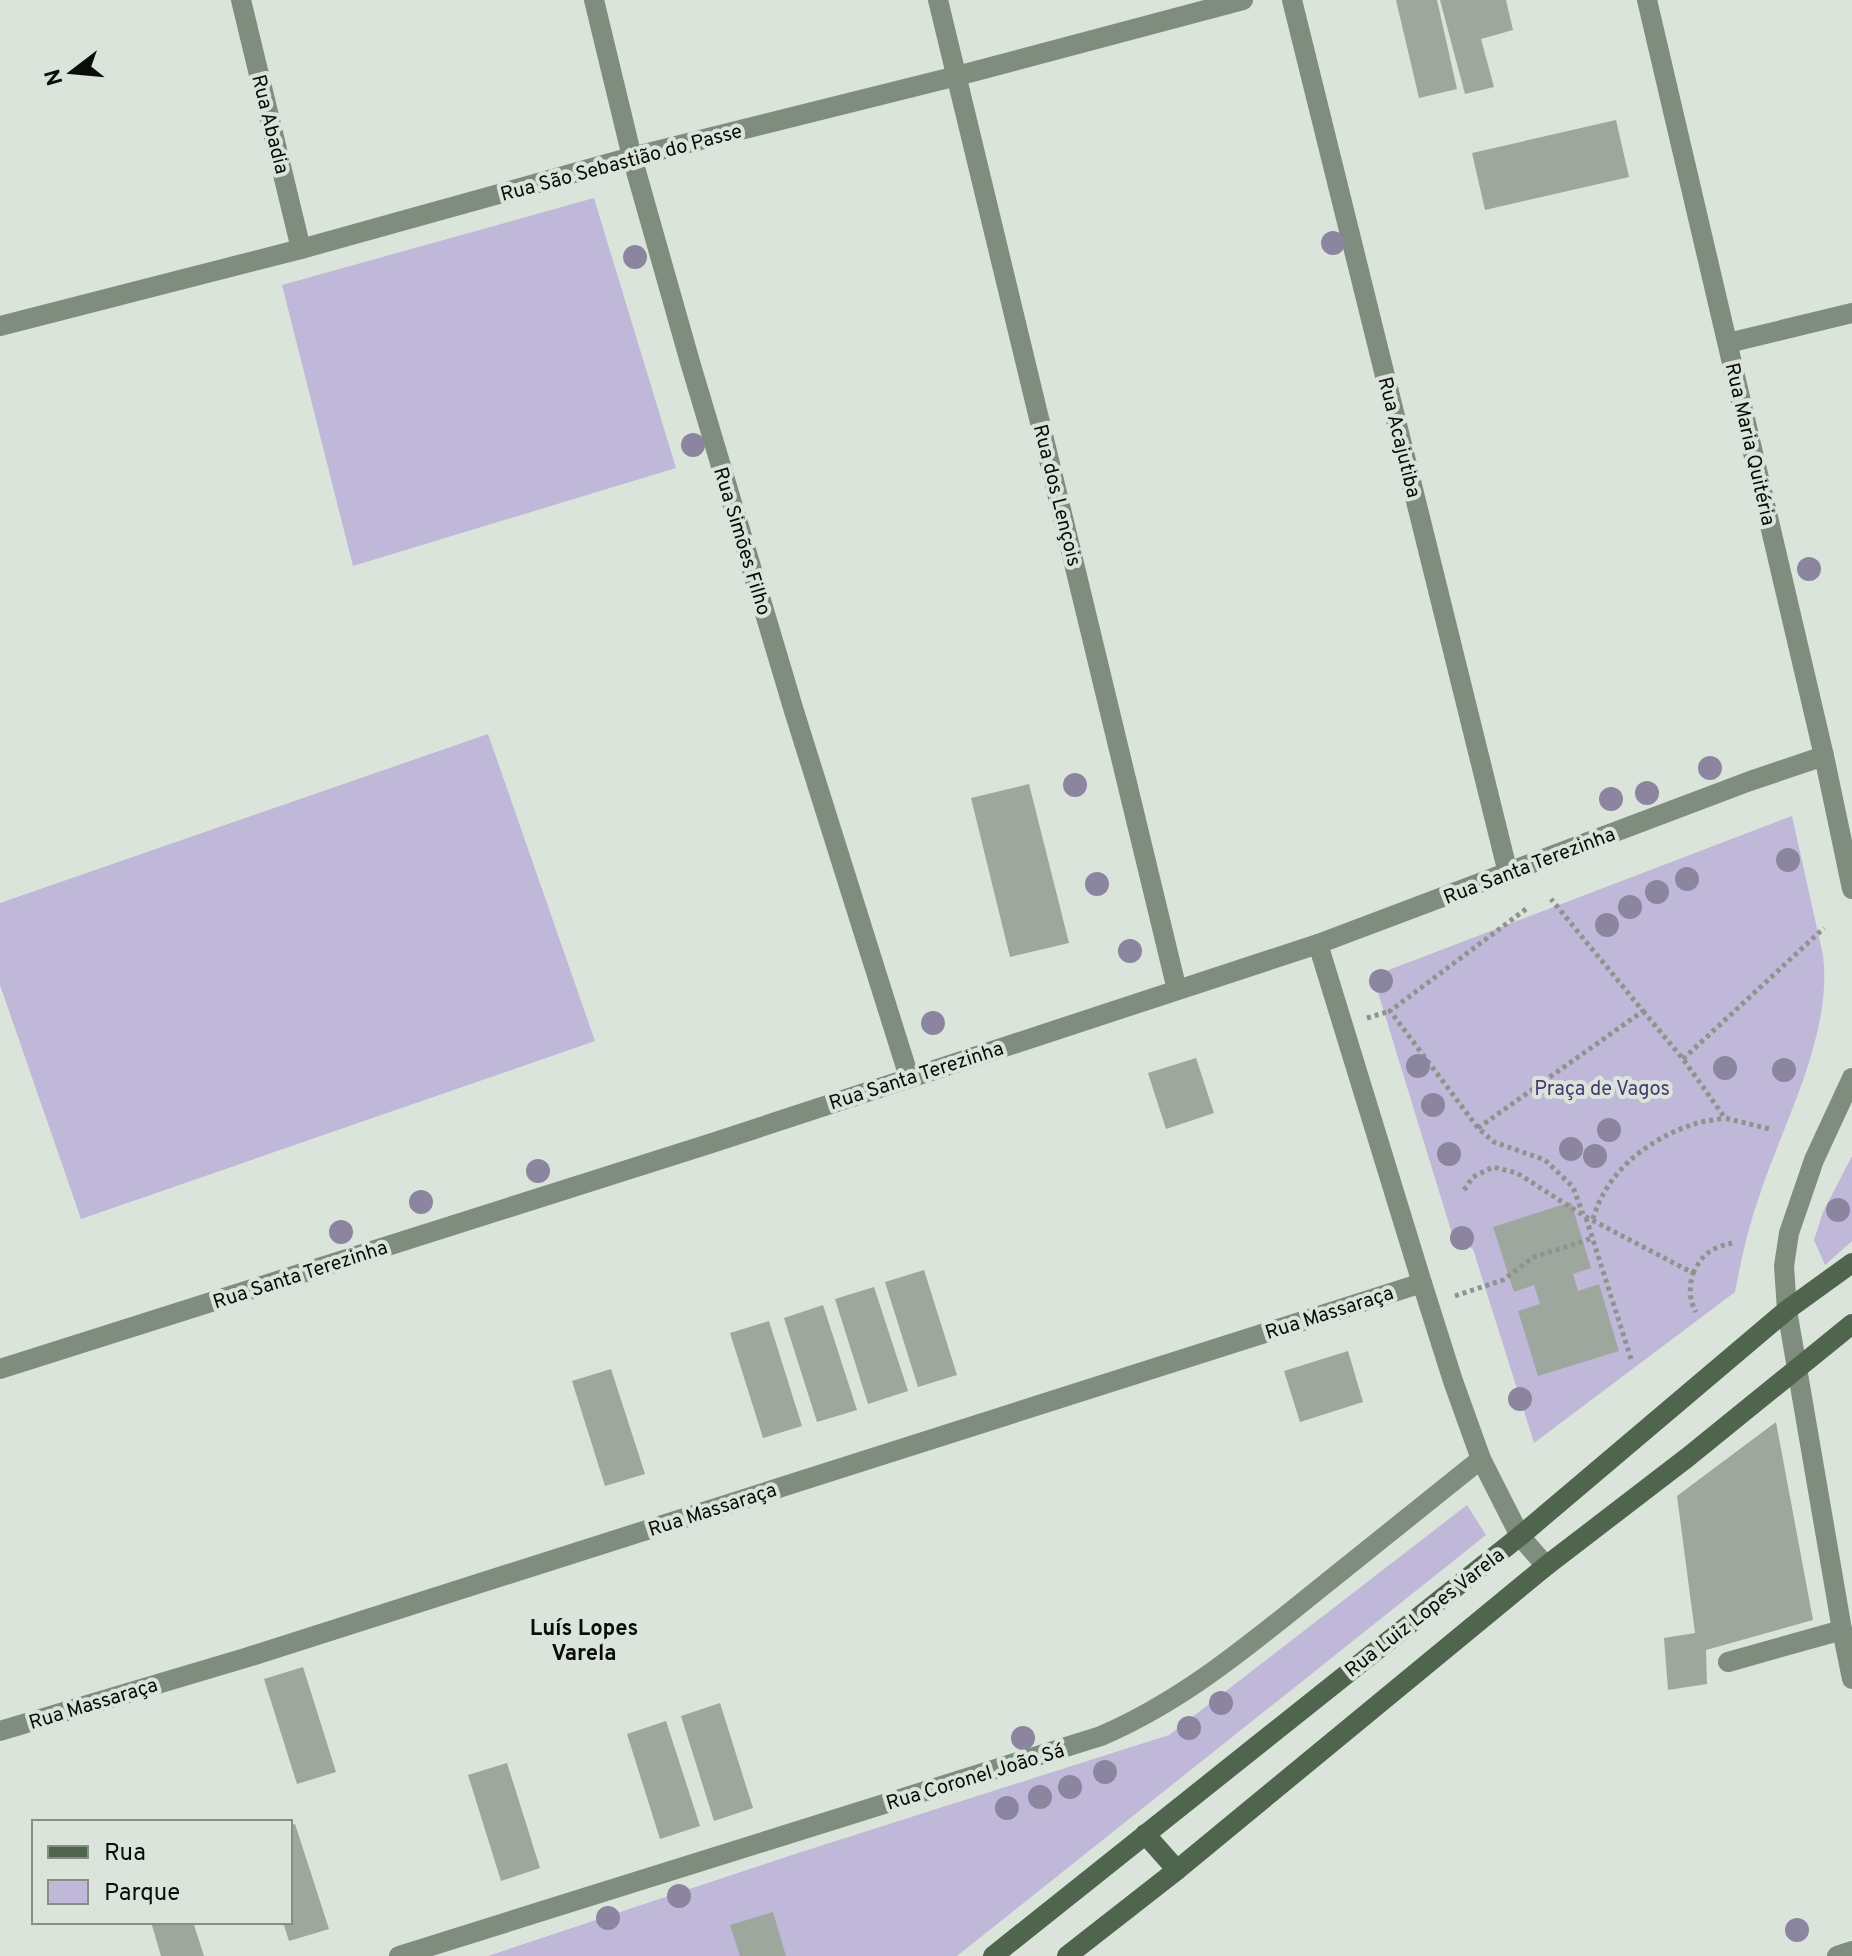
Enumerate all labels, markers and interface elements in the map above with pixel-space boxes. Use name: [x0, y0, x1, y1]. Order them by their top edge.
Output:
north arrow: [32, 32, 112, 112]
text: N: [40, 66, 70, 88]
street label: Rua Abadia: [244, 72, 294, 177]
street label: Rua São Sebastião do Passe: [498, 119, 745, 209]
street label: Rua Maria Quitéria: [1718, 361, 1780, 528]
street label: Rua Acajutiba: [1370, 374, 1426, 501]
street label: Rua dos Lençois: [1026, 422, 1086, 569]
street label: Rua Simões Filho: [706, 464, 776, 619]
street label: Rua Santa Terezinha: [1440, 822, 1619, 912]
street label: Rua Santa Terezinha: [826, 1036, 1007, 1117]
park label: Praça de Vagos: [1534, 1077, 1670, 1103]
street label: Rua Santa Terezinha: [210, 1235, 391, 1316]
street label: Rua Massaraça: [1262, 1281, 1397, 1347]
street label: Rua Massaraça: [645, 1478, 780, 1544]
street label: Rua Luiz Lopes Varela: [1340, 1543, 1510, 1684]
district label: Luís Lopes Varela: [530, 1616, 638, 1668]
street label: Rua Massaraça: [26, 1673, 161, 1737]
street label: Rua Coronel João Sá: [883, 1738, 1068, 1817]
legend: [32, 1820, 292, 1924]
text: Rua: [104, 1839, 146, 1869]
text: Parque: [104, 1879, 180, 1909]

